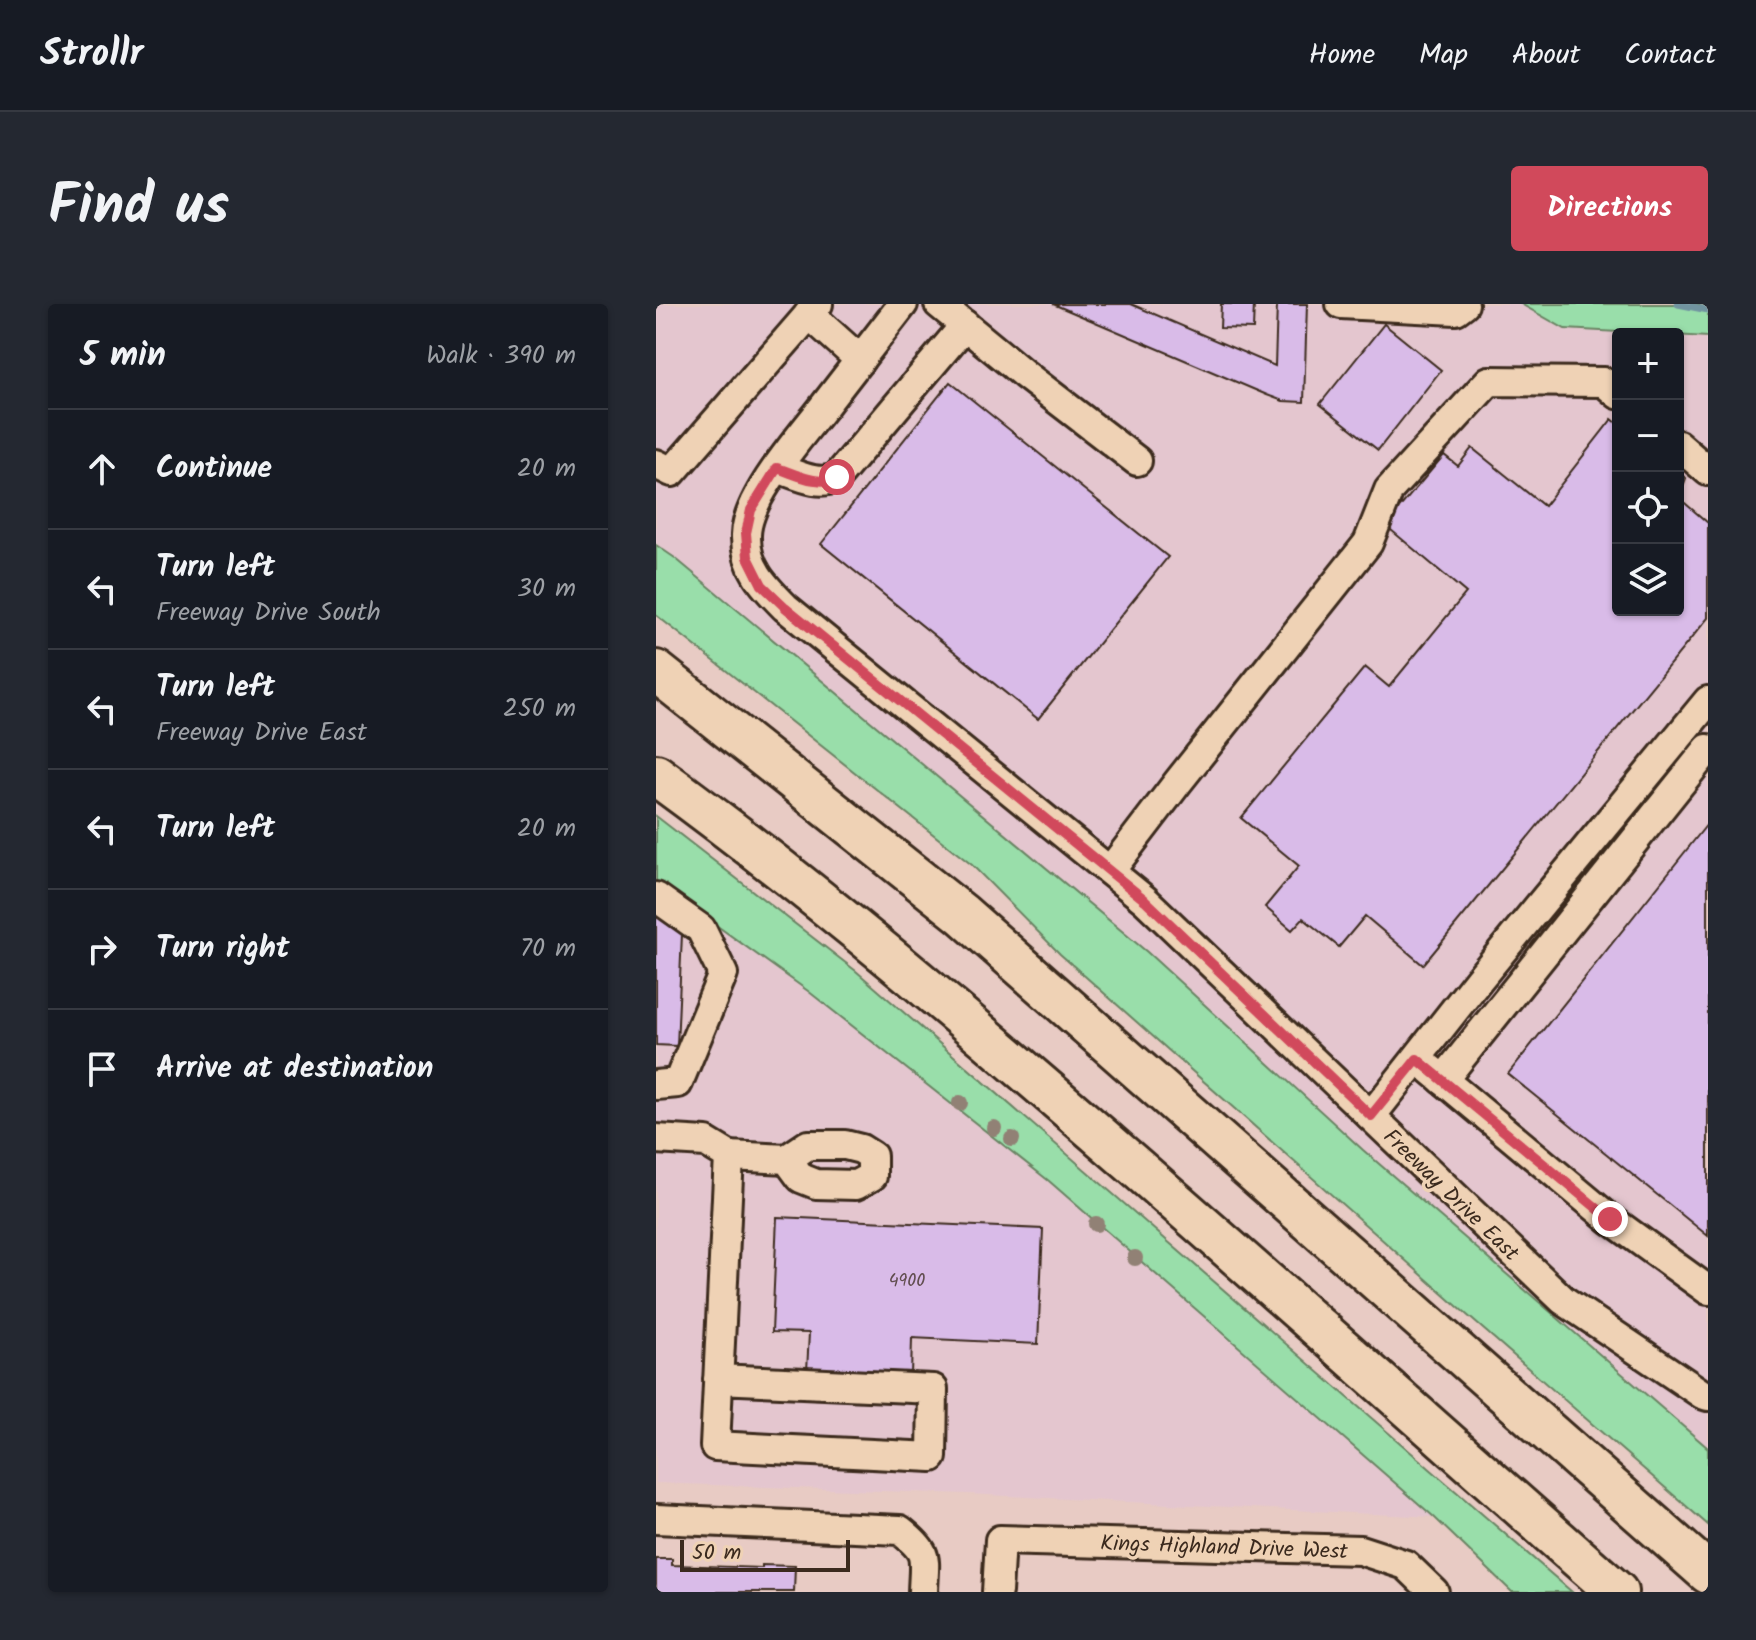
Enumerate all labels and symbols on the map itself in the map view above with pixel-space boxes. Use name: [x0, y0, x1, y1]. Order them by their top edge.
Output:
route start: [819, 459, 855, 495]
street label: Freeway Drive East: [1374, 1121, 1527, 1271]
route end: [1592, 1201, 1628, 1237]
house number: 4900: [889, 1267, 925, 1296]
street label: Kings Highland Drive West: [1099, 1527, 1349, 1570]
scale bar: [680, 1536, 850, 1572]

